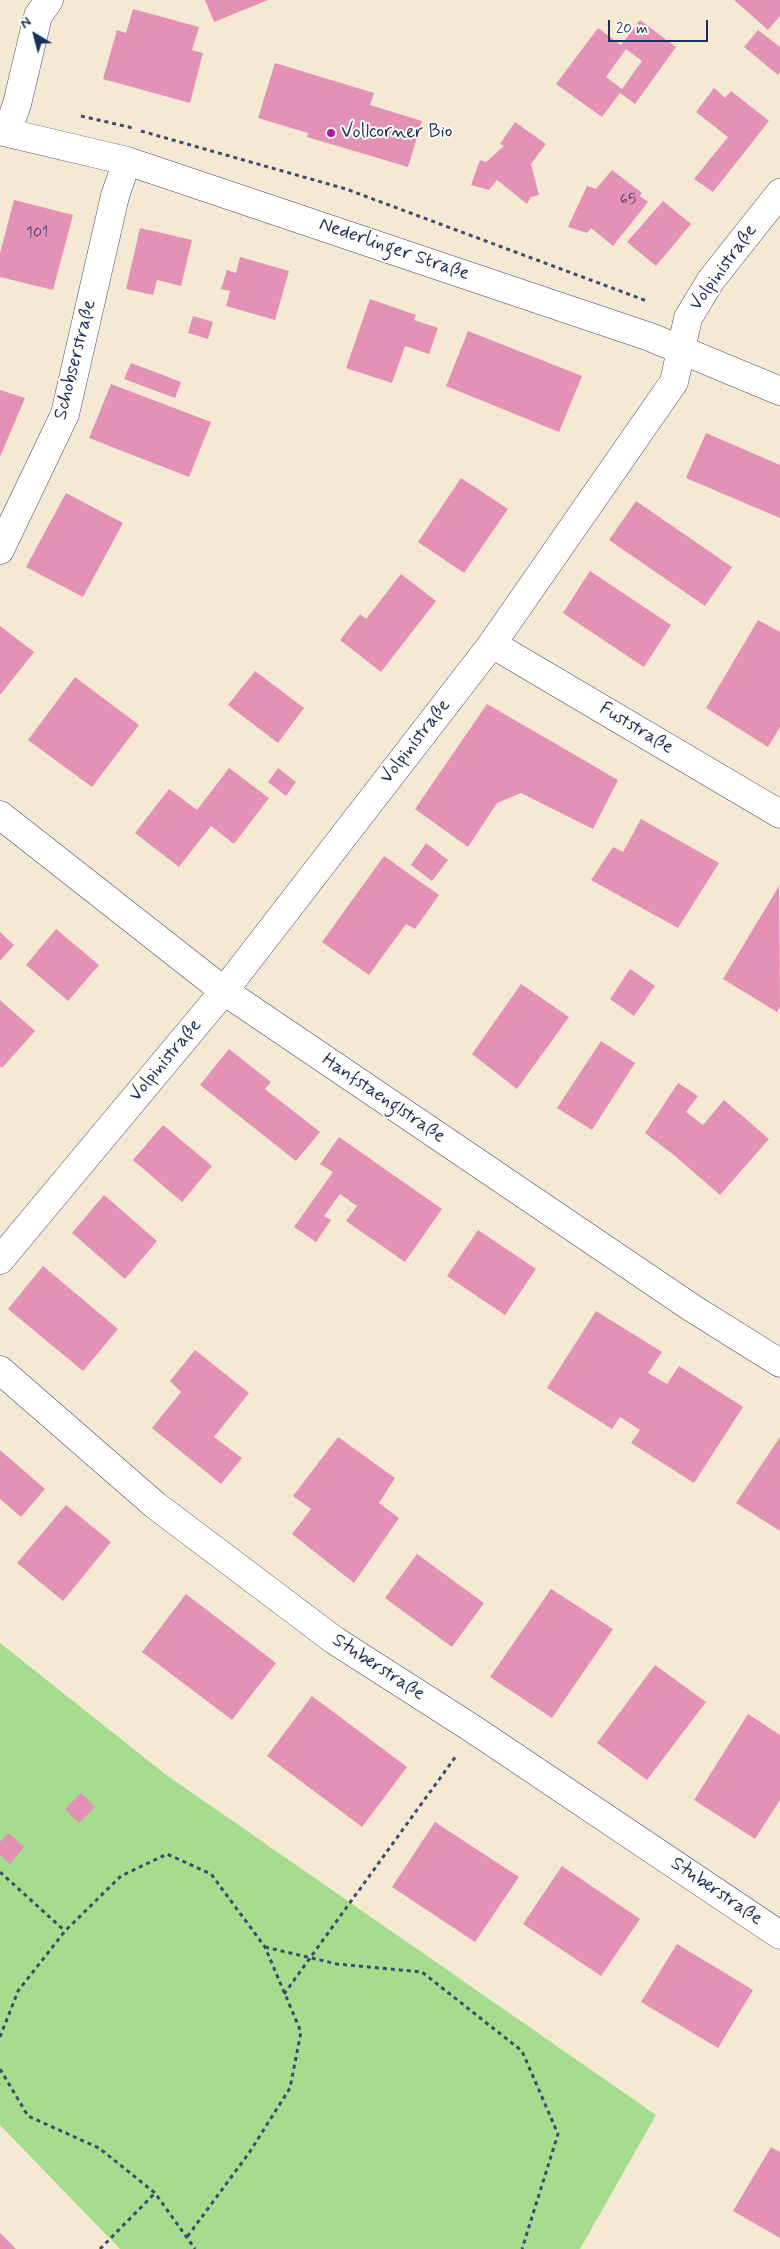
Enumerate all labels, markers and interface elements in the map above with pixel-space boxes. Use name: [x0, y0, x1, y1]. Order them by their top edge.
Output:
north arrow: [10, 10, 60, 60]
scale bar: [610, 10, 710, 42]
text: N: [17, 13, 35, 33]
text: 20 m: [616, 19, 648, 39]
place label: Vollcorner Bio: [341, 122, 452, 144]
marker: Vollcorner Bio: [325, 127, 337, 139]
house number: 65: [620, 191, 636, 211]
street label: Nederlinger Straße: [316, 214, 472, 286]
street label: Volpinistraße: [685, 221, 763, 315]
house number: 101: [26, 224, 48, 244]
street label: Schobserstraße: [50, 298, 102, 422]
street label: Volpinistraße: [376, 695, 456, 789]
street label: Fuststraße: [595, 698, 677, 760]
street label: Volpinistraße: [125, 1015, 207, 1107]
street label: Hanfstaenglstraße: [317, 1049, 449, 1149]
street label: Stuberstraße: [327, 1630, 429, 1706]
street label: Stuberstraße: [666, 1853, 766, 1931]

